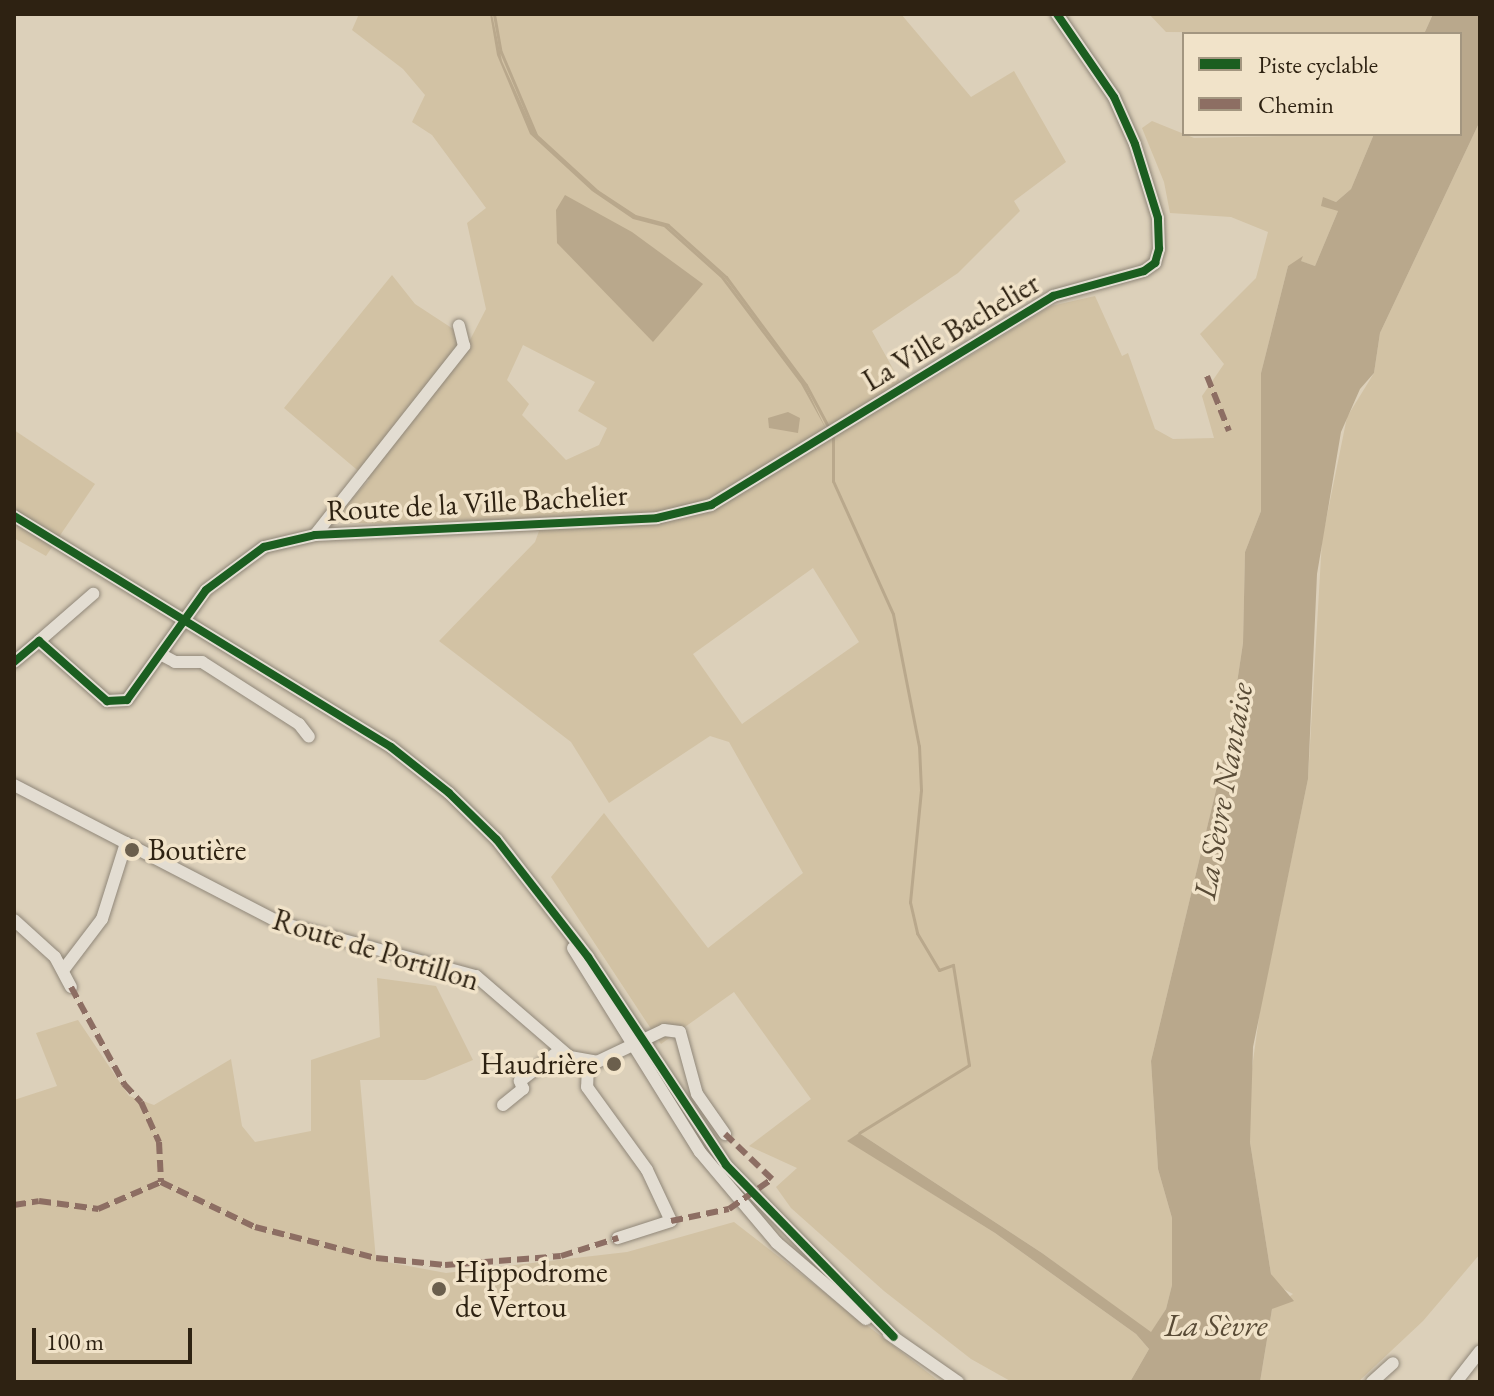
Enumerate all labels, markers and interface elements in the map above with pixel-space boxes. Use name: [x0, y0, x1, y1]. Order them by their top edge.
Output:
legend: [1182, 32, 1462, 136]
text: Piste cyclable: [1258, 49, 1378, 80]
text: Chemin: [1258, 89, 1334, 120]
street label: La Ville Bachelier: [856, 265, 1046, 399]
street label: Route de la Ville Bachelier: [326, 477, 628, 529]
water label: La Sèvre Nantaise: [1185, 680, 1261, 902]
place label: Boutière: [148, 832, 246, 868]
marker: Boutière: [123, 841, 141, 859]
street label: Route de Portillon: [268, 902, 484, 998]
place label: Haudrière: [480, 1046, 598, 1082]
marker: Haudrière: [605, 1055, 623, 1073]
place label: Hippodrome de Vertou: [455, 1254, 608, 1324]
marker: Hippodrome de Vertou: [430, 1280, 448, 1298]
water label: La Sèvre: [1165, 1306, 1267, 1344]
scale bar: [36, 1312, 196, 1362]
text: 100 m: [46, 1326, 104, 1357]

